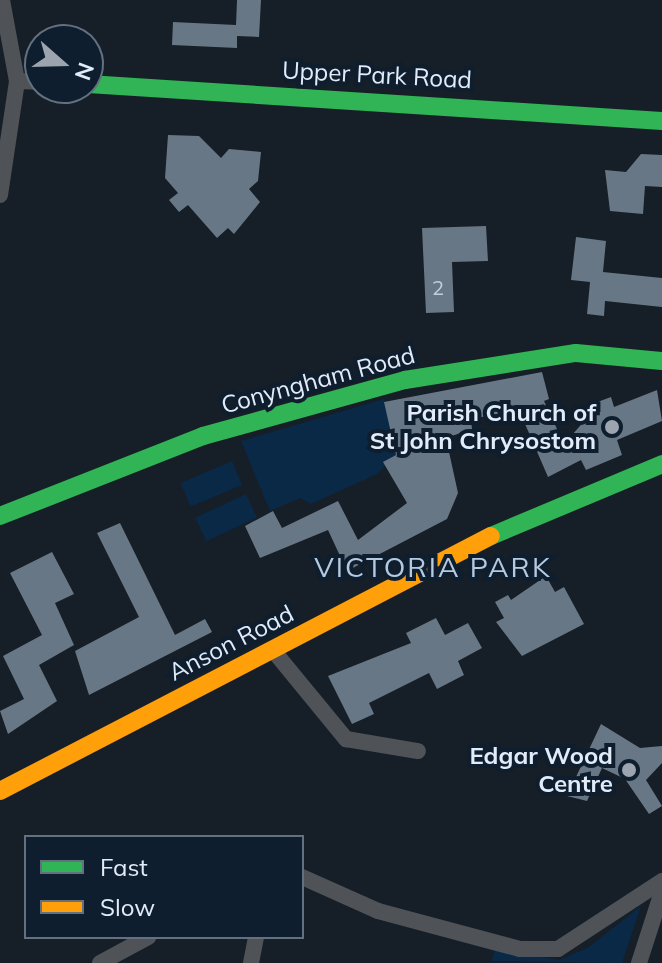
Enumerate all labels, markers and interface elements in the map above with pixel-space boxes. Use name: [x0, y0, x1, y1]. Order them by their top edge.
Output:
north arrow: [24, 24, 104, 104]
street label: Upper Park Road: [281, 56, 473, 94]
text: N: [69, 59, 101, 84]
house number: 2: [432, 275, 444, 299]
street label: Conyngham Road: [218, 340, 418, 420]
place label: Parish Church of St John Chrysostom: [370, 399, 596, 455]
marker: Parish Church of St John Chrysostom: [603, 418, 621, 436]
district label: VICTORIA PARK: [314, 550, 552, 584]
street label: Anson Road: [164, 599, 298, 687]
place label: Edgar Wood Centre: [469, 742, 613, 798]
marker: Edgar Wood Centre: [620, 761, 638, 779]
legend: [24, 835, 304, 939]
text: Fast: [100, 852, 148, 882]
text: Slow: [100, 892, 155, 922]

